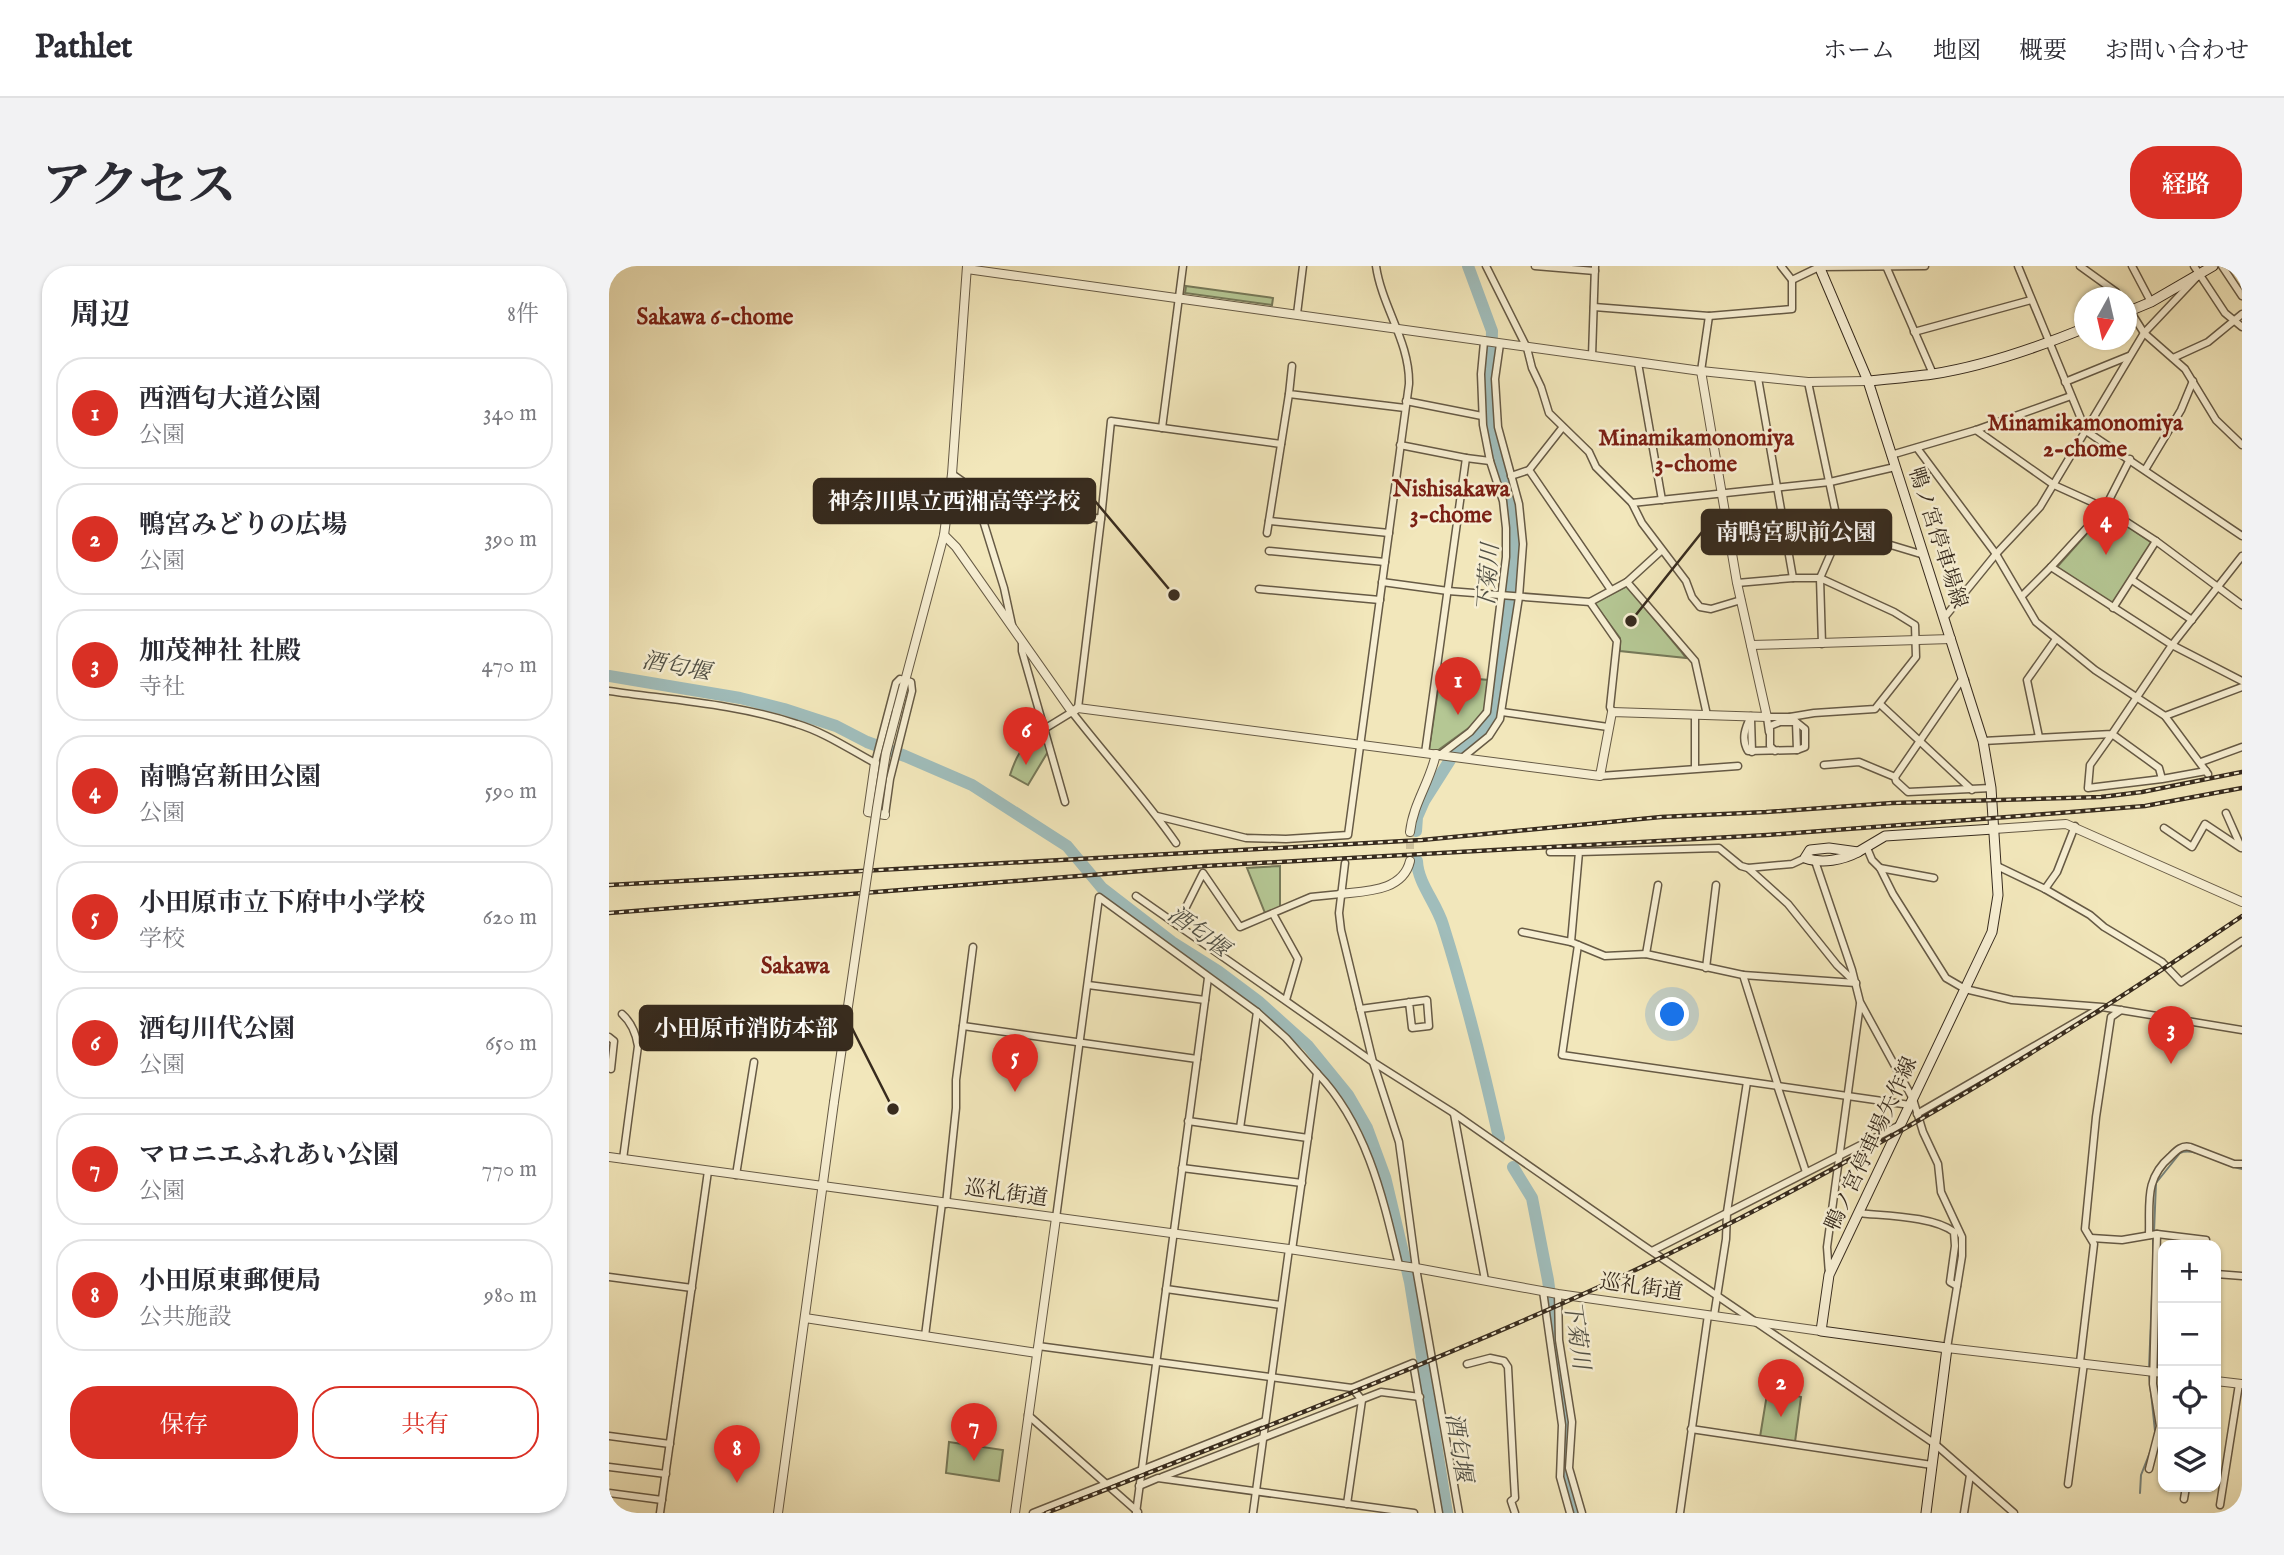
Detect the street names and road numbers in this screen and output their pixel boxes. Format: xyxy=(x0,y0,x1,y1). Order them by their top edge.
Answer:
street label: 鴨ノ宮停車場線 xyxy=(1901,464,1973,612)
street label: 鴨ノ宮停車場矢作線 xyxy=(1820,1053,1924,1235)
street label: 巡礼街道 xyxy=(963,1175,1049,1213)
street label: 巡礼街道 xyxy=(1598,1269,1684,1307)

